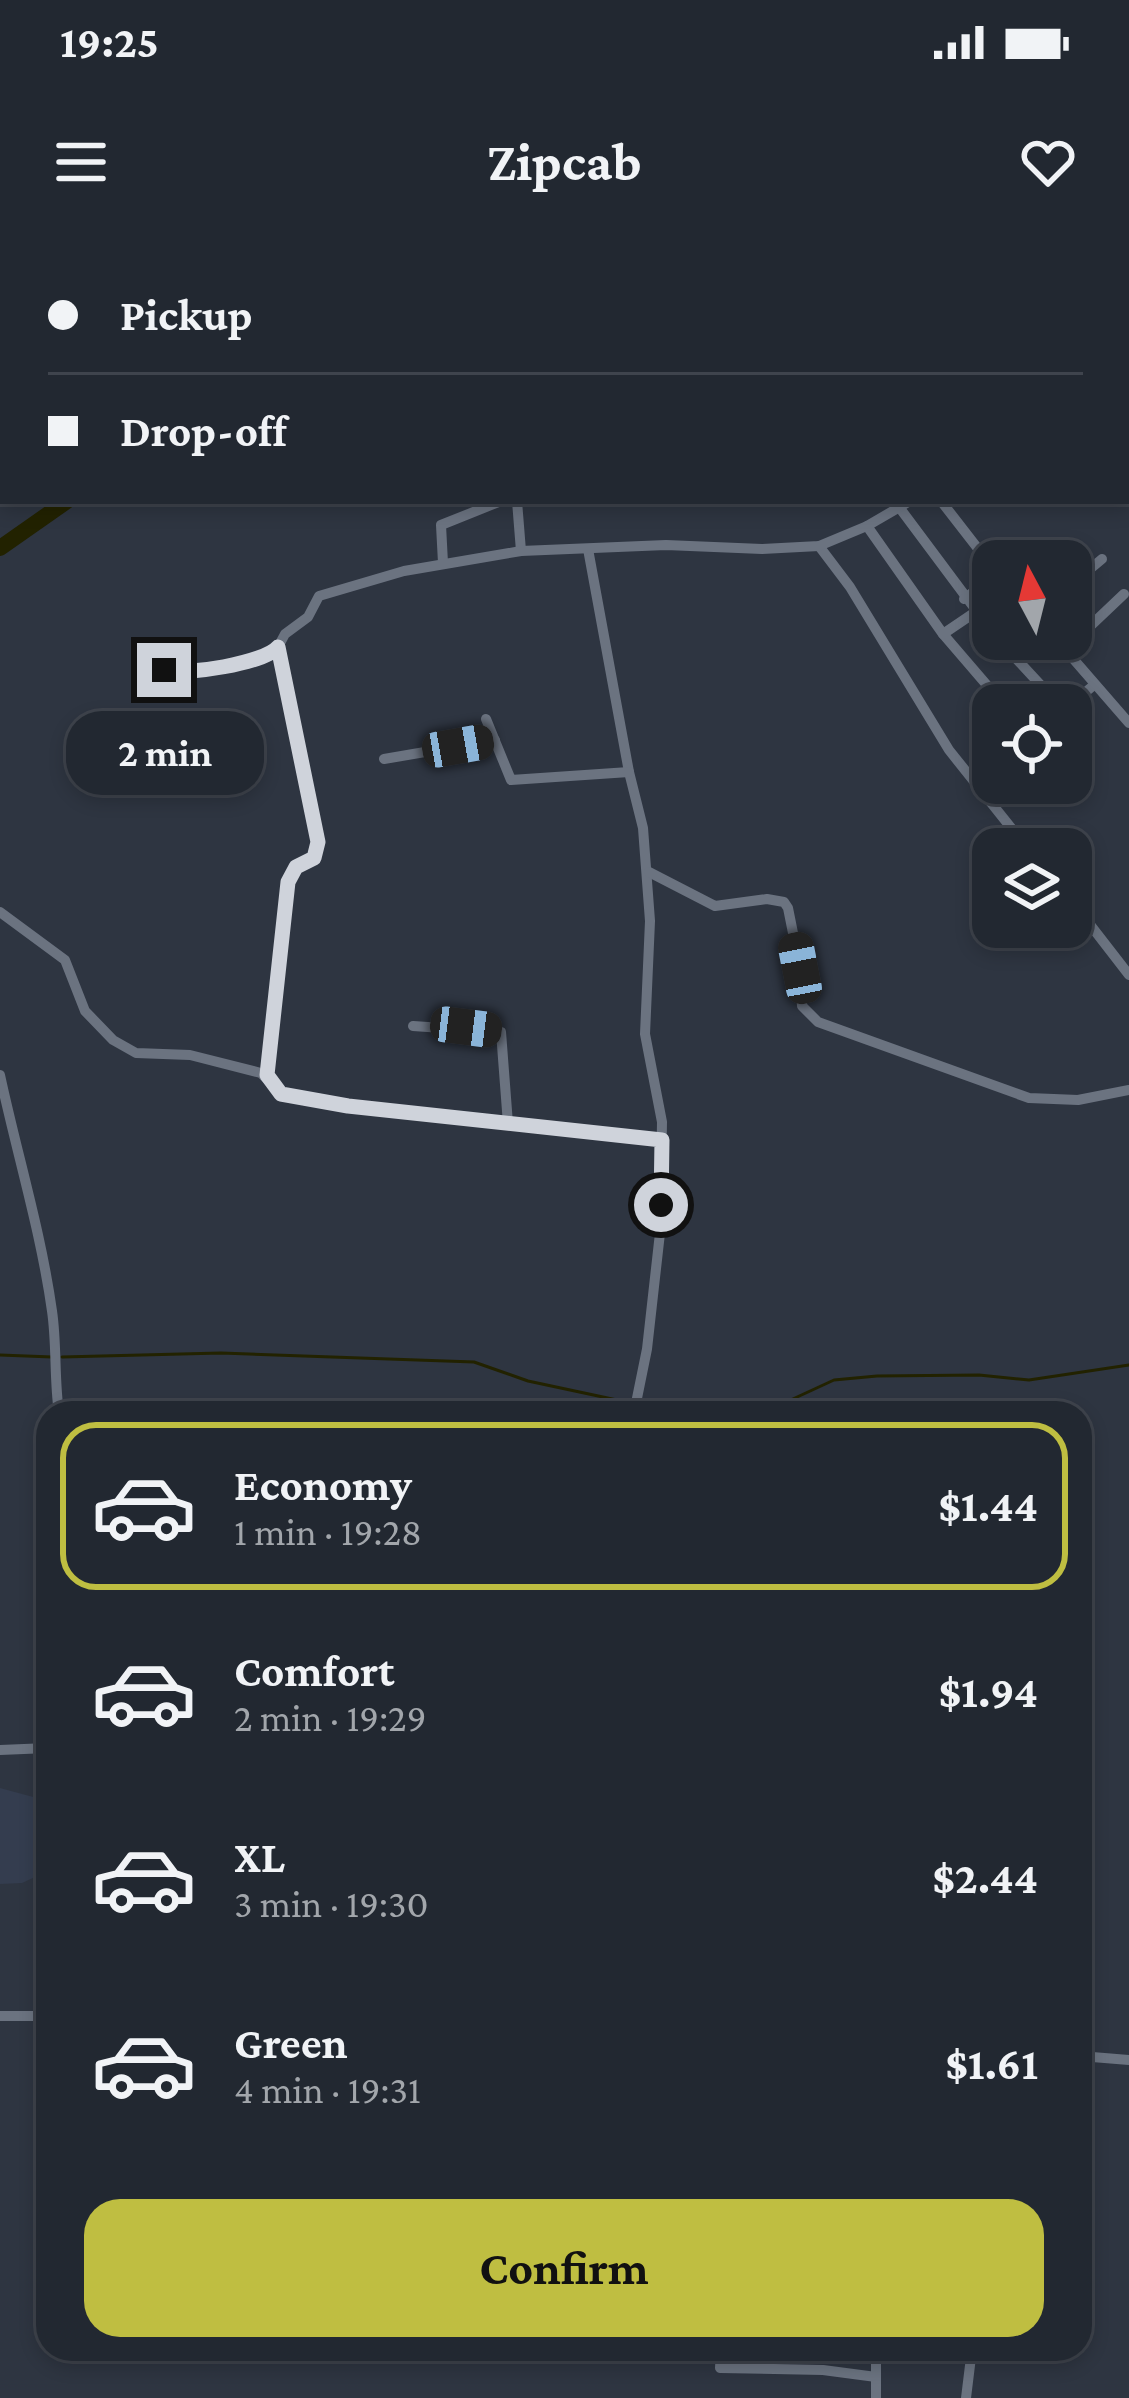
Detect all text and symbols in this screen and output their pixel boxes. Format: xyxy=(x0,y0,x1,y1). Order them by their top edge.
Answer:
text: 19:25 xyxy=(60,17,159,67)
icon: menu xyxy=(48,129,114,195)
icon: heart xyxy=(1015,129,1081,195)
text: Zipcab xyxy=(487,132,642,192)
text: Pickup xyxy=(120,290,253,340)
text: Drop-off xyxy=(120,406,287,456)
north arrow xyxy=(972,540,1092,660)
map controls xyxy=(972,540,1092,948)
route end xyxy=(137,643,191,697)
button: locate xyxy=(972,684,1092,804)
callout: 2 min xyxy=(65,712,263,796)
car xyxy=(419,722,497,770)
text: 2 min xyxy=(118,731,212,774)
button: layers xyxy=(972,828,1092,948)
car xyxy=(775,929,825,1007)
car xyxy=(428,1005,504,1049)
route start xyxy=(634,1178,688,1232)
icon: car xyxy=(90,1452,198,1560)
text: Economy xyxy=(234,1460,412,1510)
text: $1.44 xyxy=(938,1481,1038,1531)
text: 1 min · 19:28 xyxy=(234,1510,422,1553)
icon: car xyxy=(90,1638,198,1746)
text: Comfort xyxy=(234,1646,395,1696)
text: $1.94 xyxy=(939,1667,1038,1717)
text: 2 min · 19:29 xyxy=(234,1696,426,1739)
icon: car xyxy=(90,1824,198,1932)
text: XL xyxy=(234,1832,285,1882)
text: $2.44 xyxy=(932,1853,1038,1903)
text: 3 min · 19:30 xyxy=(234,1882,429,1925)
icon: car xyxy=(90,2010,198,2118)
text: Green xyxy=(234,2018,348,2068)
text: $1.61 xyxy=(945,2039,1038,2089)
text: 4 min · 19:31 xyxy=(234,2068,421,2111)
button: Confirm xyxy=(84,2199,1044,2337)

